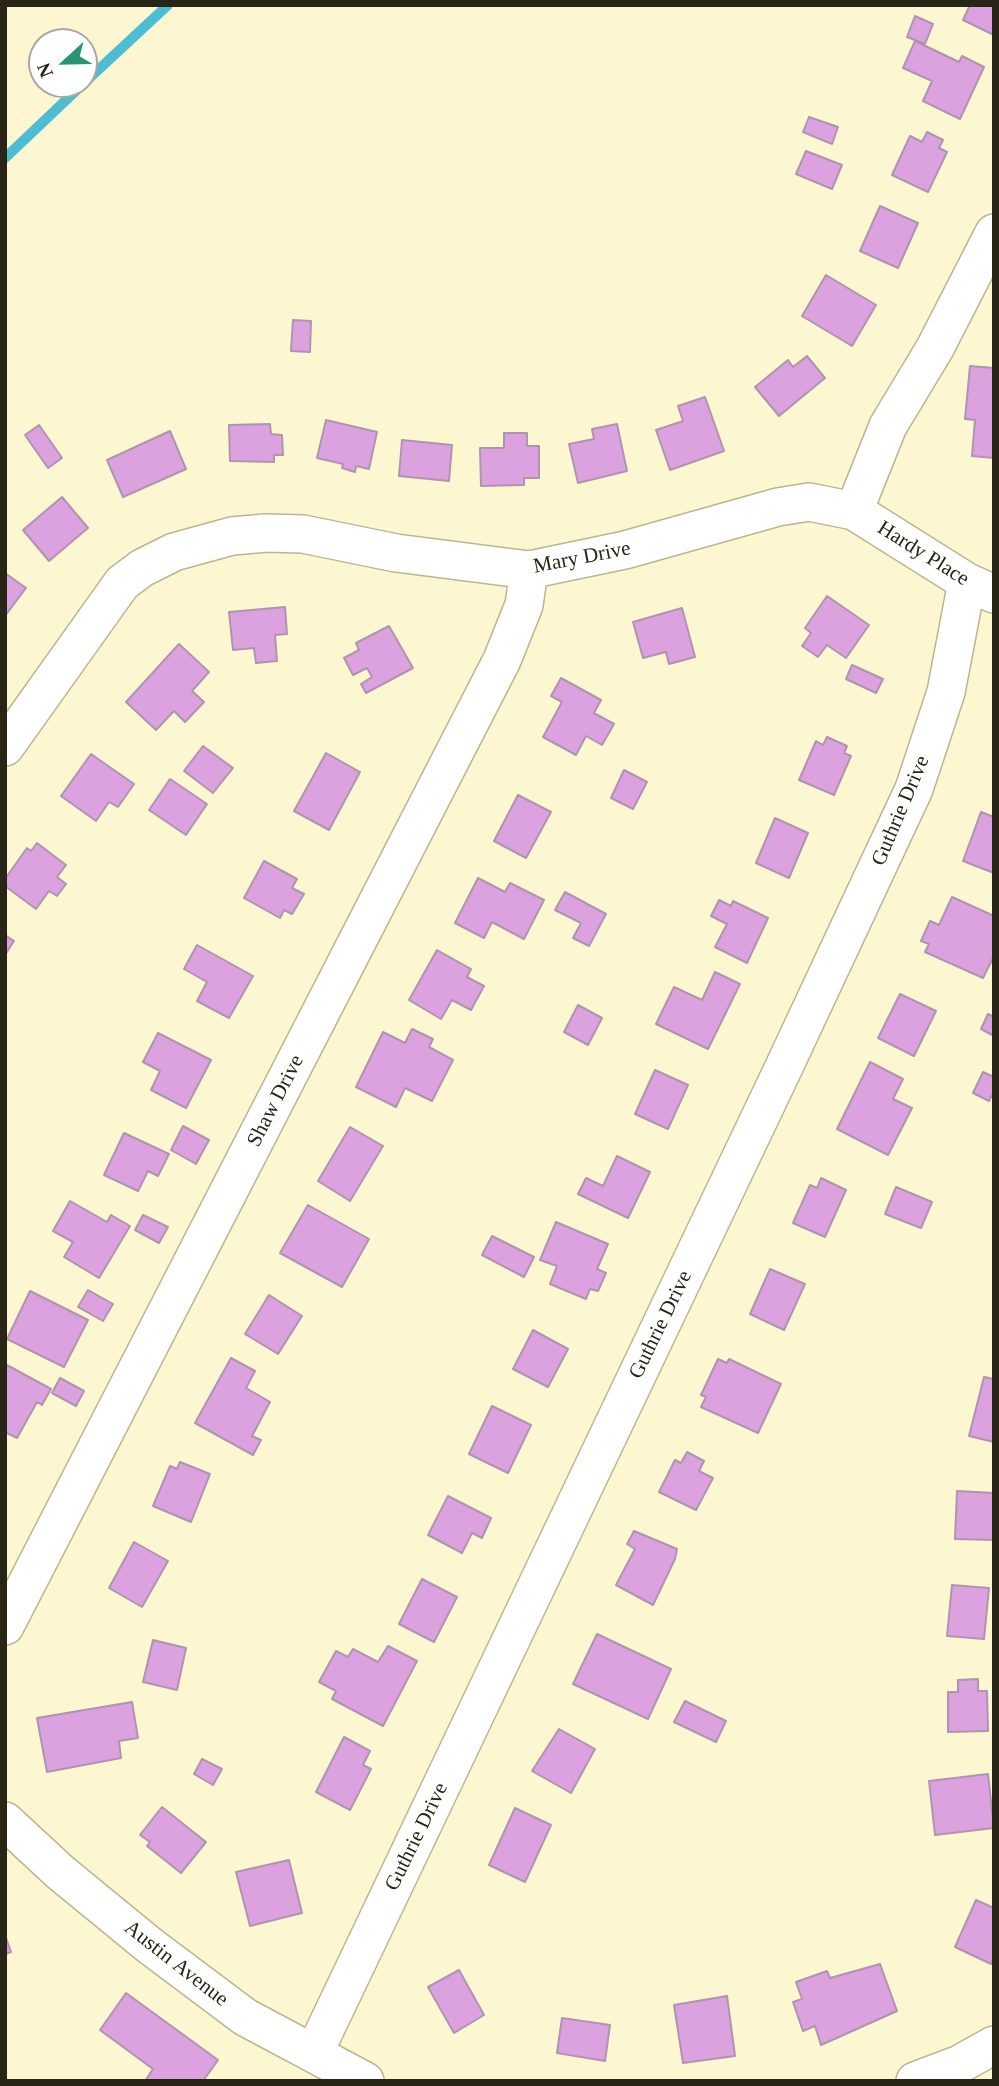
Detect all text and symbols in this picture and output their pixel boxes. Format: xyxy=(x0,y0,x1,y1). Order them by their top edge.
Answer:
north arrow xyxy=(28,28,98,98)
text: N xyxy=(33,60,57,81)
street label: Hardy Place xyxy=(873,516,973,592)
street label: Mary Drive xyxy=(531,536,633,580)
street label: Guthrie Drive xyxy=(867,752,935,870)
street label: Shaw Drive xyxy=(242,1051,310,1151)
street label: Guthrie Drive xyxy=(624,1267,698,1383)
street label: Guthrie Drive xyxy=(380,1779,454,1895)
street label: Austin Avenue xyxy=(119,1916,233,2012)

